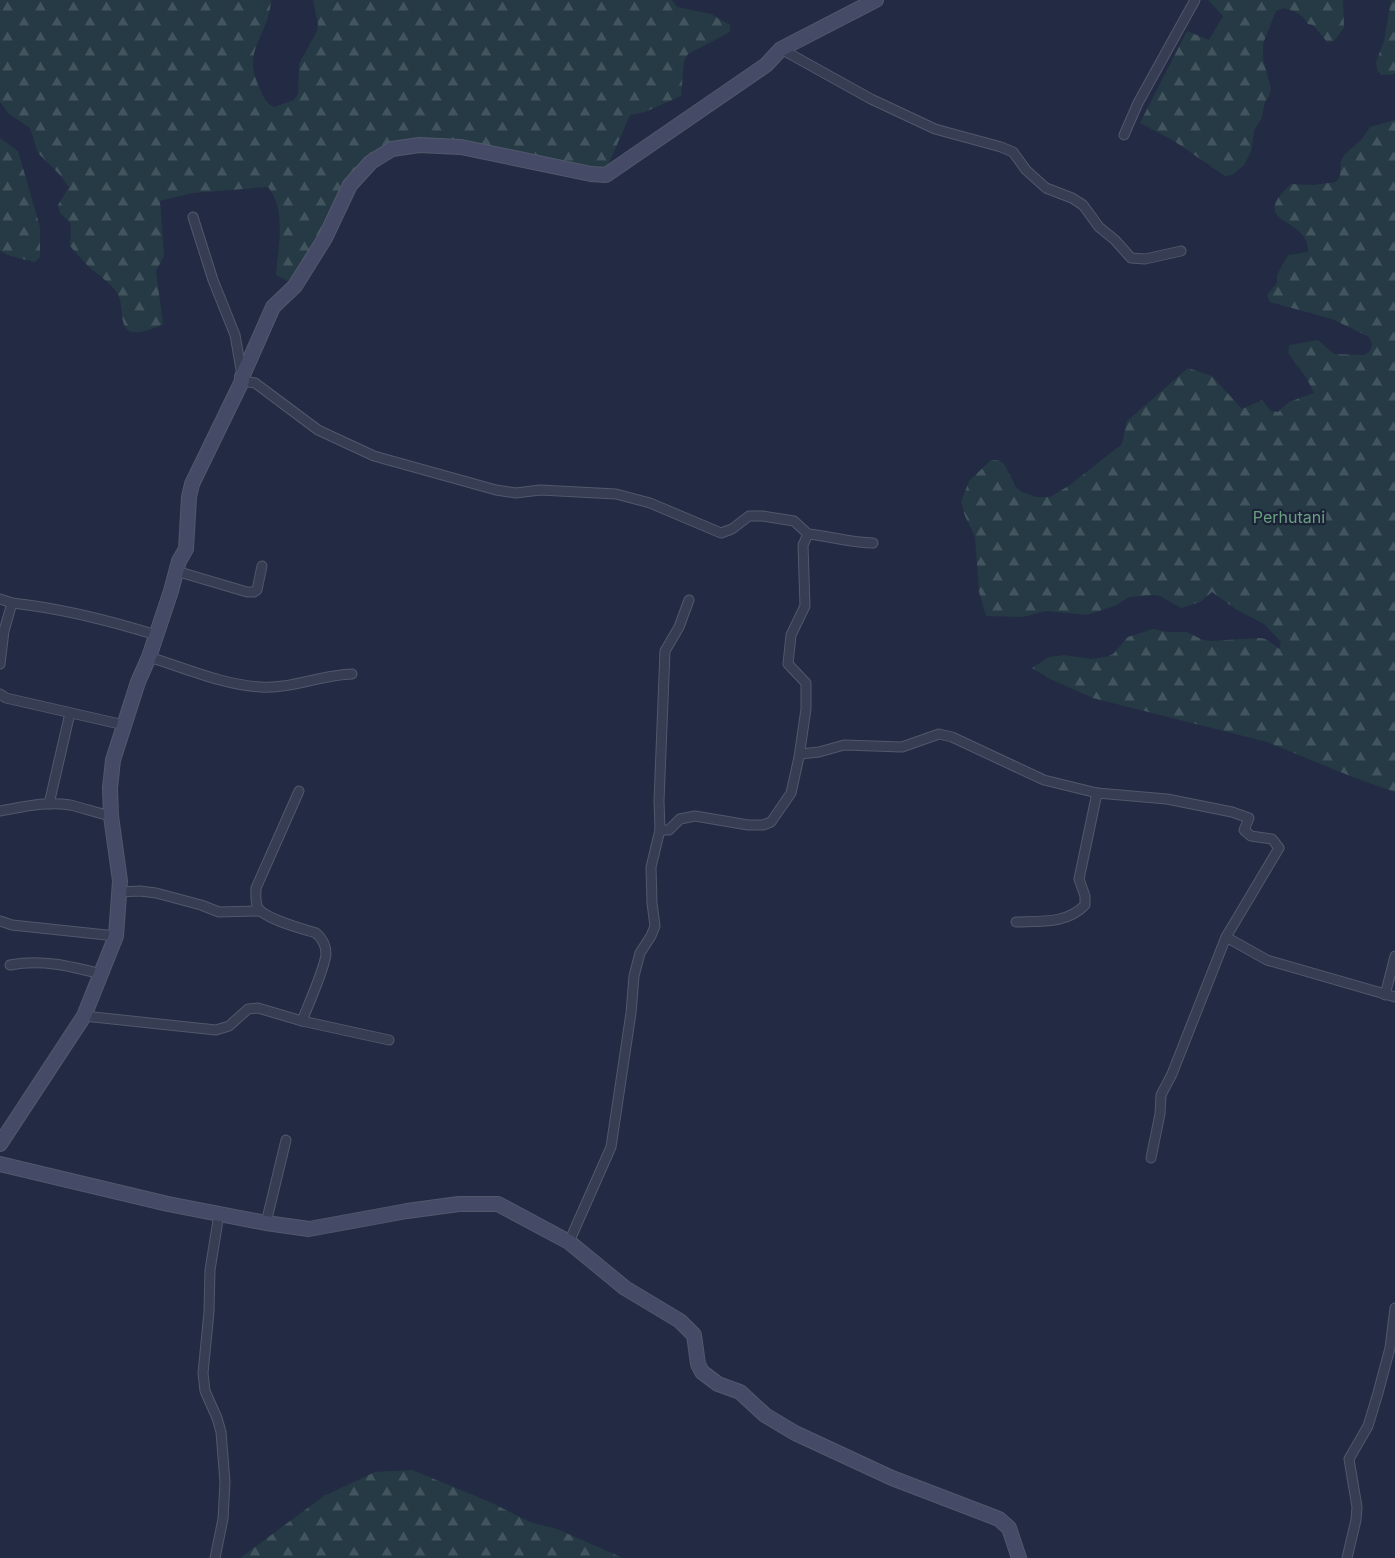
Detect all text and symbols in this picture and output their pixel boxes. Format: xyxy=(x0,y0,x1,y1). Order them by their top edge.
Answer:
park label: Perhutani xyxy=(1253,507,1325,527)

